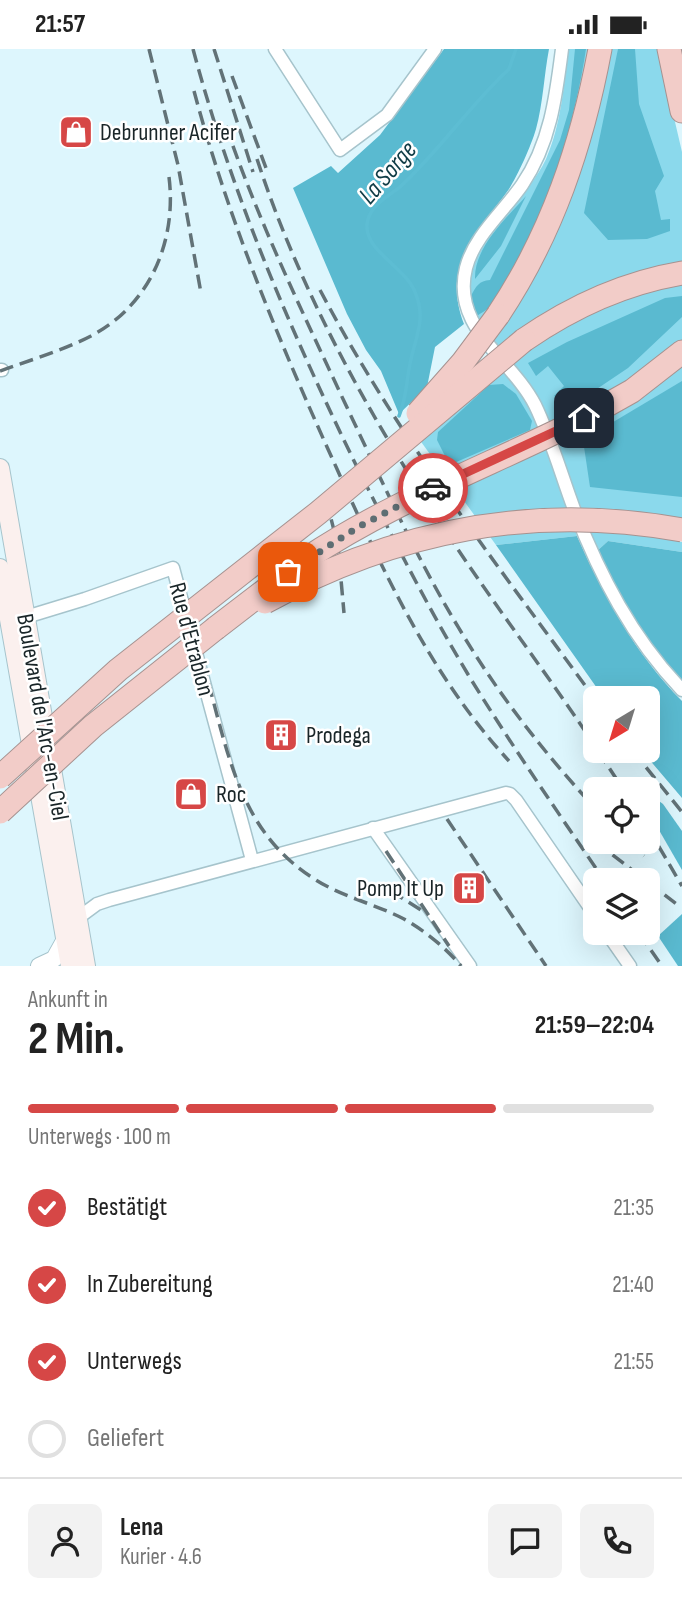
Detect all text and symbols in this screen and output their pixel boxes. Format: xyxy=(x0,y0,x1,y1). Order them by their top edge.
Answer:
text: 21:57 xyxy=(35,9,85,40)
shop icon: Debrunner Acifer xyxy=(57,113,95,151)
place label: Debrunner Acifer xyxy=(100,118,237,147)
water label: La Sorge xyxy=(353,135,424,211)
pin xyxy=(554,388,614,448)
icon: home xyxy=(565,399,603,437)
courier xyxy=(398,453,468,523)
icon: car xyxy=(414,469,452,507)
pin xyxy=(258,542,318,602)
icon: bag xyxy=(269,553,307,591)
street label: Rue d'Etrablon xyxy=(162,579,221,699)
street label: Boulevard de l'Arc-en-Ciel xyxy=(10,611,75,823)
north arrow xyxy=(583,686,660,763)
map controls xyxy=(583,686,660,945)
building icon: Prodega xyxy=(262,716,300,754)
place label: Prodega xyxy=(306,721,371,750)
shop icon: Roc xyxy=(172,775,210,813)
button: locate xyxy=(583,777,660,854)
place label: Roc xyxy=(216,780,246,809)
button: layers xyxy=(583,868,660,945)
building icon: Pomp It Up xyxy=(450,869,488,907)
place label: Pomp It Up xyxy=(357,874,444,903)
text: Ankunft in xyxy=(28,986,108,1014)
text: 21:59–22:04 xyxy=(535,1010,654,1041)
text: 2 Min. xyxy=(28,1012,125,1067)
text: Unterwegs · 100 m xyxy=(28,1123,171,1151)
icon: check xyxy=(28,1189,66,1227)
text: Bestätigt xyxy=(87,1192,167,1223)
text: 21:35 xyxy=(613,1194,654,1222)
icon: check xyxy=(28,1266,66,1304)
text: In Zubereitung xyxy=(87,1269,213,1300)
text: 21:40 xyxy=(612,1271,654,1299)
icon: check xyxy=(28,1343,66,1381)
text: Unterwegs xyxy=(87,1346,182,1377)
text: 21:55 xyxy=(614,1348,654,1376)
text: Geliefert xyxy=(87,1423,164,1454)
button: person xyxy=(28,1504,102,1578)
button: chat xyxy=(488,1504,562,1578)
button: phone xyxy=(580,1504,654,1578)
text: Lena xyxy=(120,1512,163,1543)
text: Kurier · 4.6 xyxy=(120,1543,202,1571)

